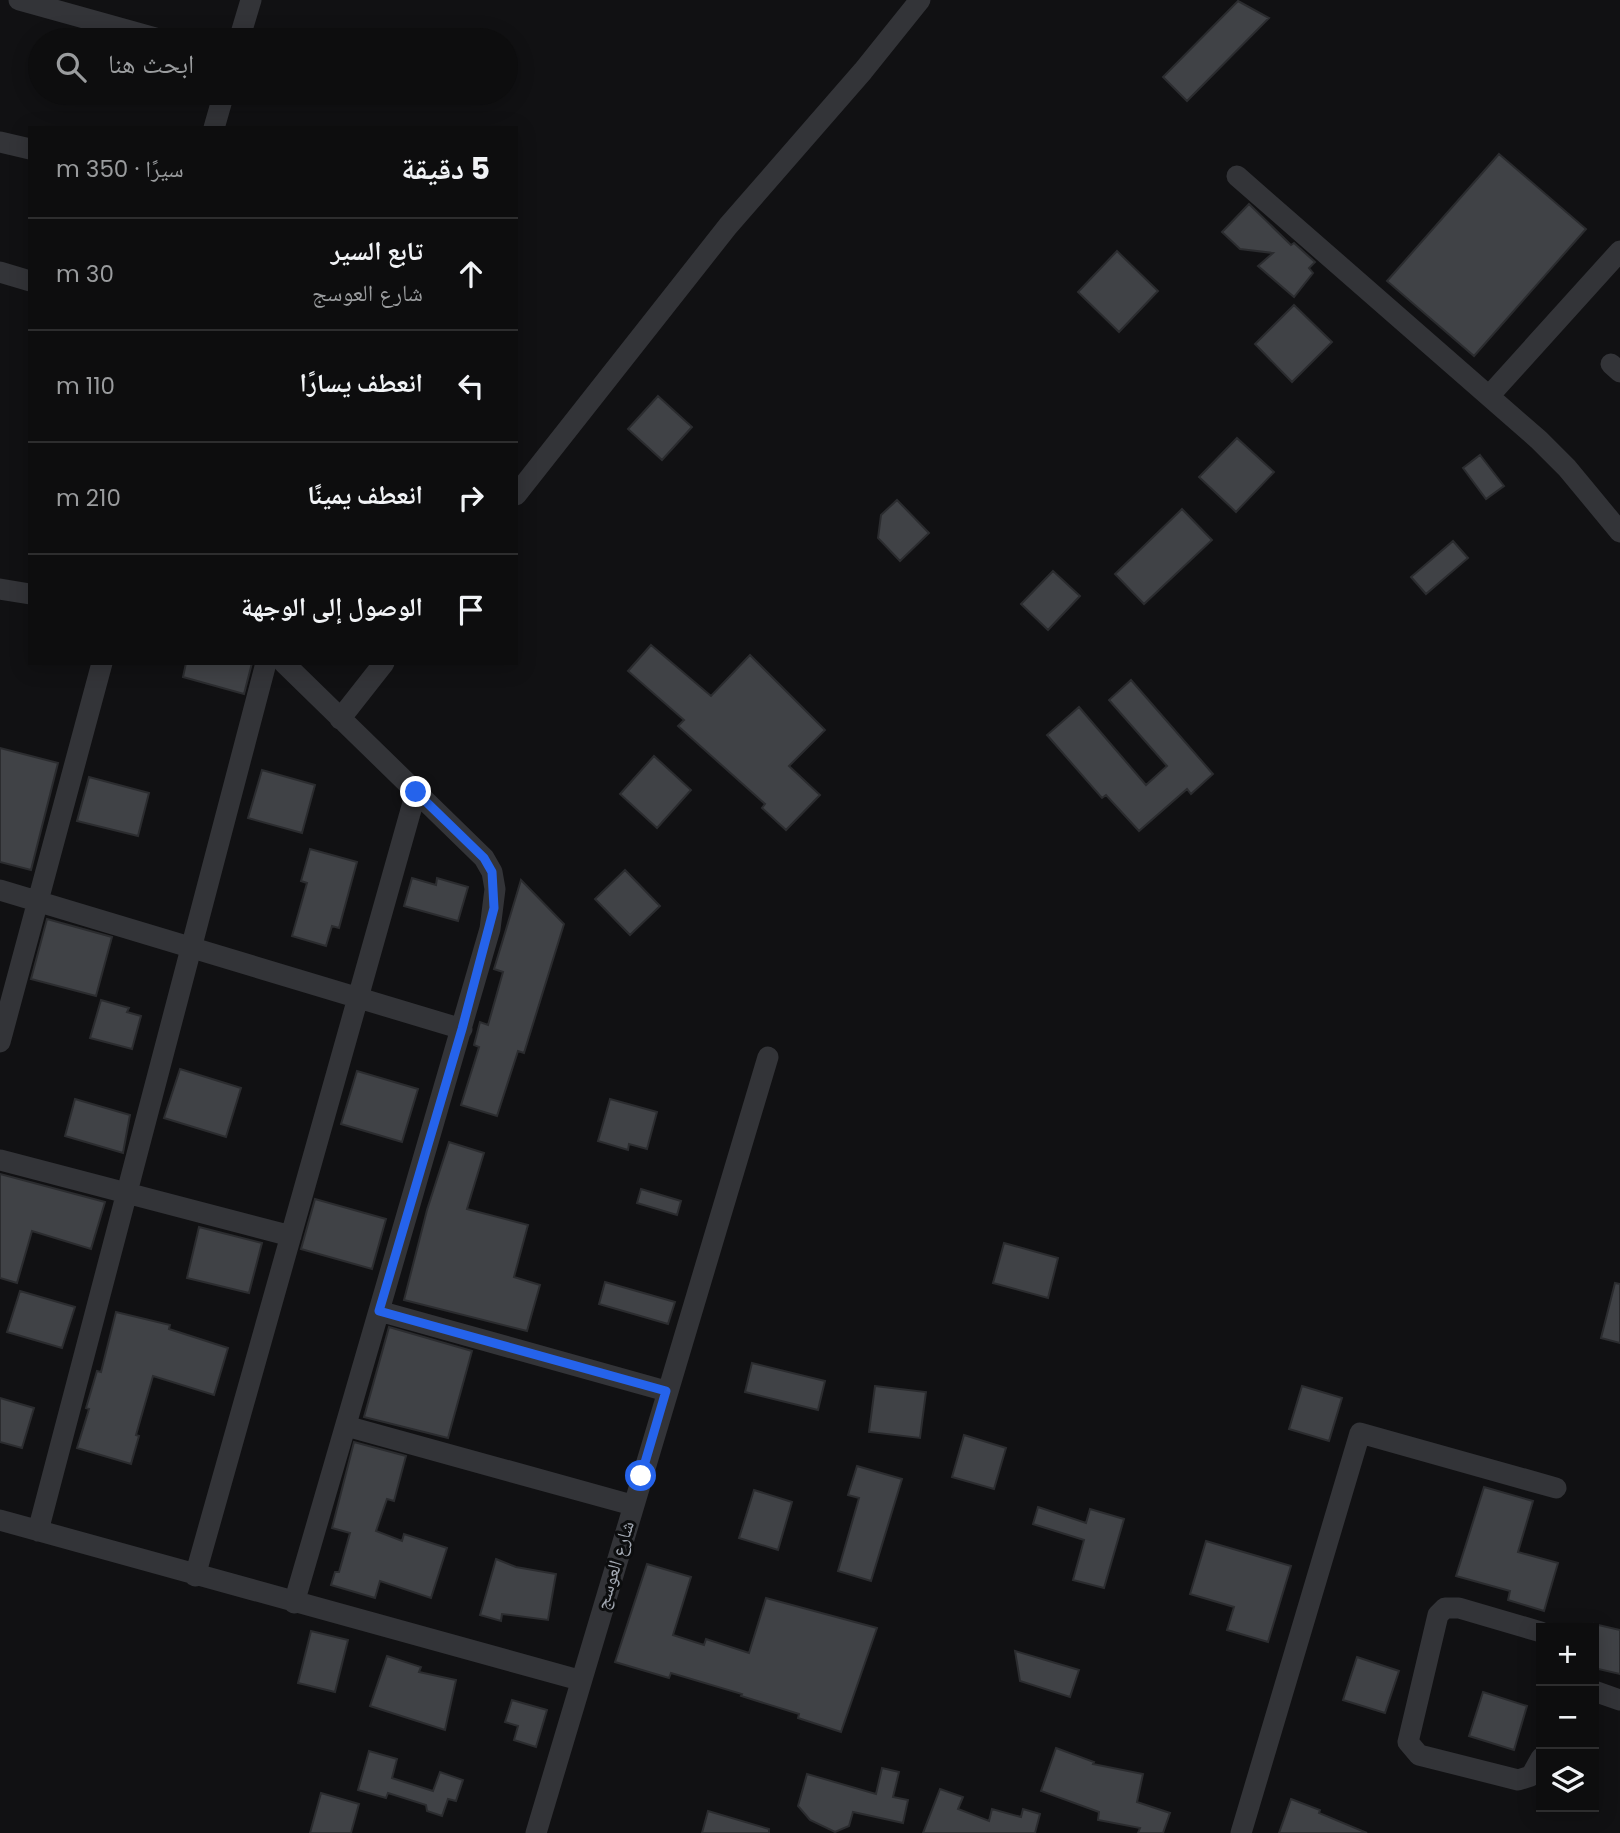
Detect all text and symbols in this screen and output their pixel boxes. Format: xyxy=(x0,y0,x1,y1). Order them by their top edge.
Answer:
search box xyxy=(28,28,518,105)
text: ابحث هنا xyxy=(108,46,194,82)
icon: search xyxy=(52,48,90,86)
text: 5 دقيقة xyxy=(401,147,490,190)
text: سيرًا · 350 m xyxy=(56,153,184,185)
text: تابع السير xyxy=(331,233,423,269)
icon: ahead xyxy=(452,255,490,293)
text: 30 m xyxy=(56,258,114,290)
text: شارع العوسج xyxy=(312,277,423,309)
text: انعطف يسارًا xyxy=(300,365,423,401)
icon: left xyxy=(452,367,490,405)
text: 110 m xyxy=(56,370,115,402)
text: انعطف يمينًا xyxy=(307,477,423,513)
icon: right xyxy=(452,479,490,517)
text: 210 m xyxy=(56,482,121,514)
text: الوصول إلى الوجهة xyxy=(241,589,423,625)
icon: arrive xyxy=(452,591,490,629)
route end xyxy=(400,776,431,807)
route start xyxy=(625,1460,656,1491)
street label: شارع العوسج xyxy=(588,1517,641,1613)
map controls xyxy=(1536,1623,1599,1812)
button: + xyxy=(1536,1623,1599,1686)
button: − xyxy=(1536,1686,1599,1749)
button: layers xyxy=(1536,1749,1599,1812)

